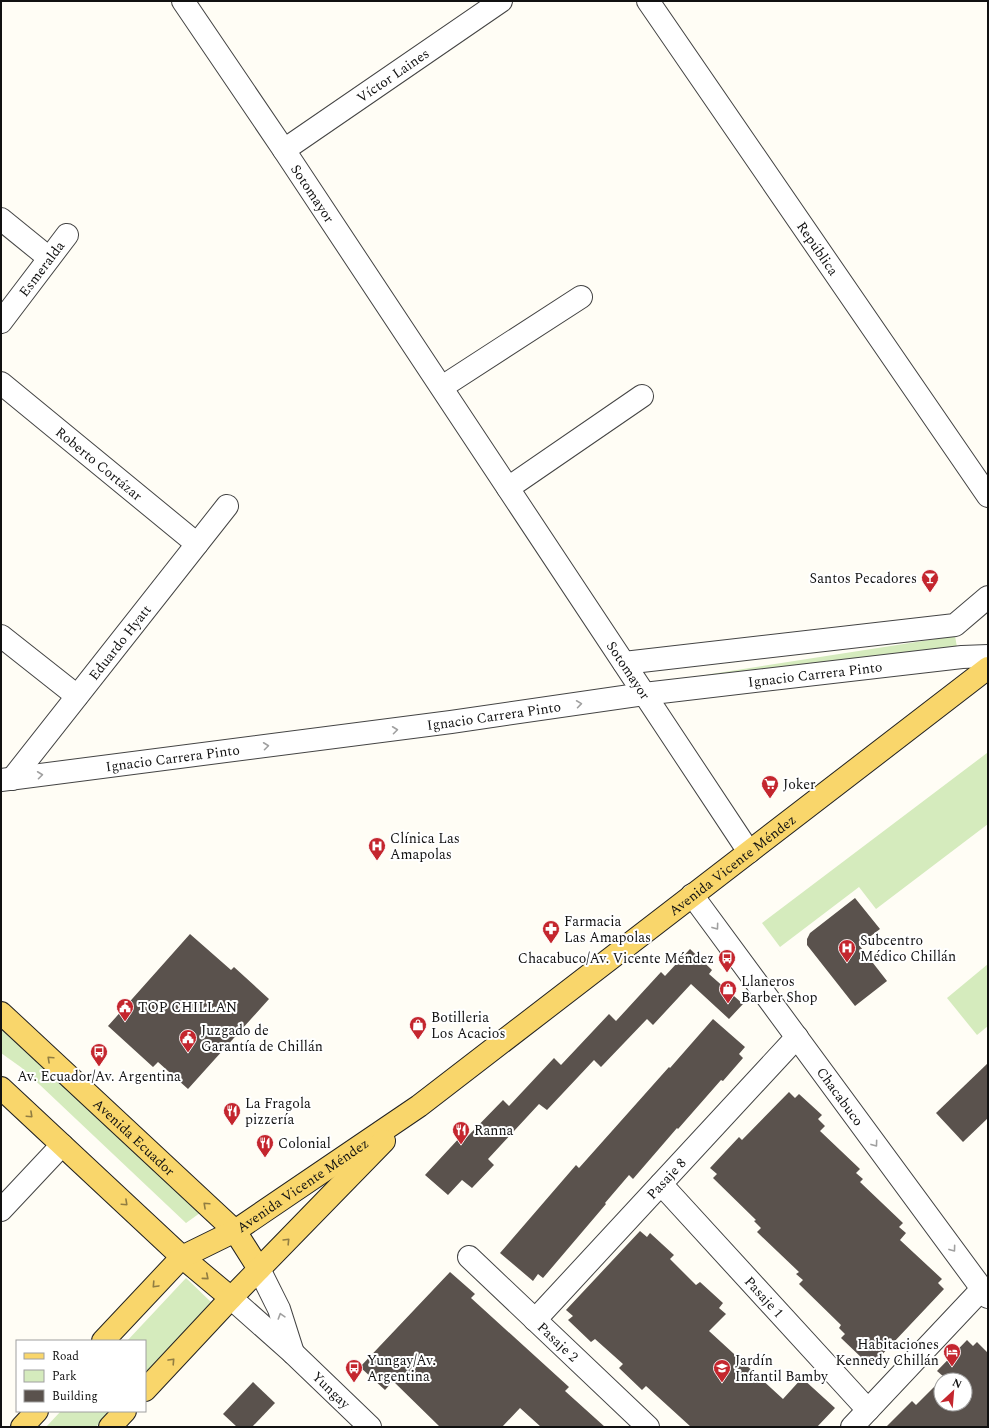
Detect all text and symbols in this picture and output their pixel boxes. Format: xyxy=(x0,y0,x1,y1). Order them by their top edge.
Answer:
street label: Víctor Laines xyxy=(352,43,433,108)
street label: Sotomayor xyxy=(286,160,340,227)
street label: República xyxy=(792,217,844,280)
street label: Esmeralda xyxy=(13,236,70,301)
street label: Roberto Cortázar xyxy=(51,421,148,506)
place label: Santos Pecadores xyxy=(809,568,917,589)
bar icon: Santos Pecadores xyxy=(920,568,940,593)
street label: Eduardo Hyatt xyxy=(83,600,156,685)
street label: Sotomayor xyxy=(601,637,656,704)
street label: Ignacio Carrera Pinto xyxy=(747,656,883,692)
street label: Ignacio Carrera Pinto xyxy=(426,696,562,736)
one-way arrow xyxy=(576,700,582,709)
one-way arrow xyxy=(392,725,398,734)
street label: Ignacio Carrera Pinto xyxy=(104,739,241,777)
one-way arrow xyxy=(263,742,269,751)
one-way arrow xyxy=(37,771,43,780)
supermarket icon: Joker xyxy=(760,774,780,799)
place label: Joker xyxy=(783,774,816,795)
street label: Avenida Vicente Méndez xyxy=(664,809,800,921)
place label: Clínica Las Amapolas xyxy=(390,828,460,865)
hospital icon: Clínica Las Amapolas xyxy=(367,836,387,861)
place label: Farmacia Las Amapolas xyxy=(564,911,651,948)
pharmacy icon: Farmacia Las Amapolas xyxy=(541,919,561,944)
one-way arrow xyxy=(711,922,718,929)
place label: Subcentro Médico Chillán xyxy=(860,930,956,967)
hospital icon: Subcentro Médico Chillán xyxy=(837,938,857,963)
place label: Chacabuco/Av. Vicente Méndez xyxy=(518,948,714,969)
bus stop icon: Chacabuco/Av. Vicente Méndez xyxy=(717,948,737,973)
place label: Llaneros Barber Shop xyxy=(741,971,818,1008)
shop icon: Llaneros Barber Shop xyxy=(718,979,738,1004)
public building icon: TOP CHILLAN xyxy=(115,997,135,1022)
place label: TOP CHILLAN xyxy=(138,997,237,1018)
place label: Botilleria Los Acacios xyxy=(431,1007,505,1044)
shop icon: Botilleria Los Acacios xyxy=(408,1015,428,1040)
place label: Juzgado de Garantía de Chillán xyxy=(201,1020,323,1057)
public building icon: Juzgado de Garantía de Chillán xyxy=(178,1028,198,1053)
bus stop icon: Av. Ecuador/Av. Argentina xyxy=(89,1042,109,1067)
one-way arrow xyxy=(47,1056,55,1063)
street label: Chacabuco xyxy=(811,1062,869,1130)
place label: Av. Ecuador/Av. Argentina xyxy=(17,1066,181,1087)
street label: Avenida Ecuador xyxy=(88,1093,180,1181)
place label: La Fragola pizzería xyxy=(245,1093,311,1130)
restaurant icon: La Fragola pizzería xyxy=(222,1101,242,1126)
one-way arrow xyxy=(25,1110,32,1117)
restaurant icon: Ranna xyxy=(451,1120,471,1145)
place label: Ranna xyxy=(474,1120,513,1141)
street label: Avenida Vicente Méndez xyxy=(232,1133,373,1238)
restaurant icon: Colonial xyxy=(255,1133,275,1158)
place label: Colonial xyxy=(278,1133,331,1154)
one-way arrow xyxy=(871,1140,878,1147)
street label: Pasaje 8 xyxy=(641,1153,691,1204)
one-way arrow xyxy=(120,1199,128,1206)
one-way arrow xyxy=(203,1202,211,1210)
one-way arrow xyxy=(282,1238,289,1246)
one-way arrow xyxy=(948,1245,955,1252)
street label: Pasaje 1 xyxy=(740,1271,789,1322)
one-way arrow xyxy=(202,1273,209,1280)
one-way arrow xyxy=(153,1280,160,1288)
one-way arrow xyxy=(277,1313,286,1320)
street label: Pasaje 2 xyxy=(533,1317,584,1367)
place label: Habitaciones Kennedy Chillán xyxy=(835,1334,939,1371)
legend xyxy=(16,1340,146,1412)
hotel icon: Habitaciones Kennedy Chillán xyxy=(942,1342,962,1367)
text: Road xyxy=(52,1347,79,1366)
place label: Yungay/Av. Argentina xyxy=(367,1350,436,1387)
place label: Jardín Infantil Bamby xyxy=(735,1350,829,1387)
one-way arrow xyxy=(167,1358,174,1366)
bus stop icon: Yungay/Av. Argentina xyxy=(344,1358,364,1383)
school or university icon: Jardín Infantil Bamby xyxy=(712,1358,732,1383)
street label: Yungay xyxy=(307,1366,356,1414)
text: Park xyxy=(52,1367,77,1386)
north arrow xyxy=(933,1372,973,1412)
text: N xyxy=(949,1374,965,1393)
text: Building xyxy=(52,1387,98,1406)

